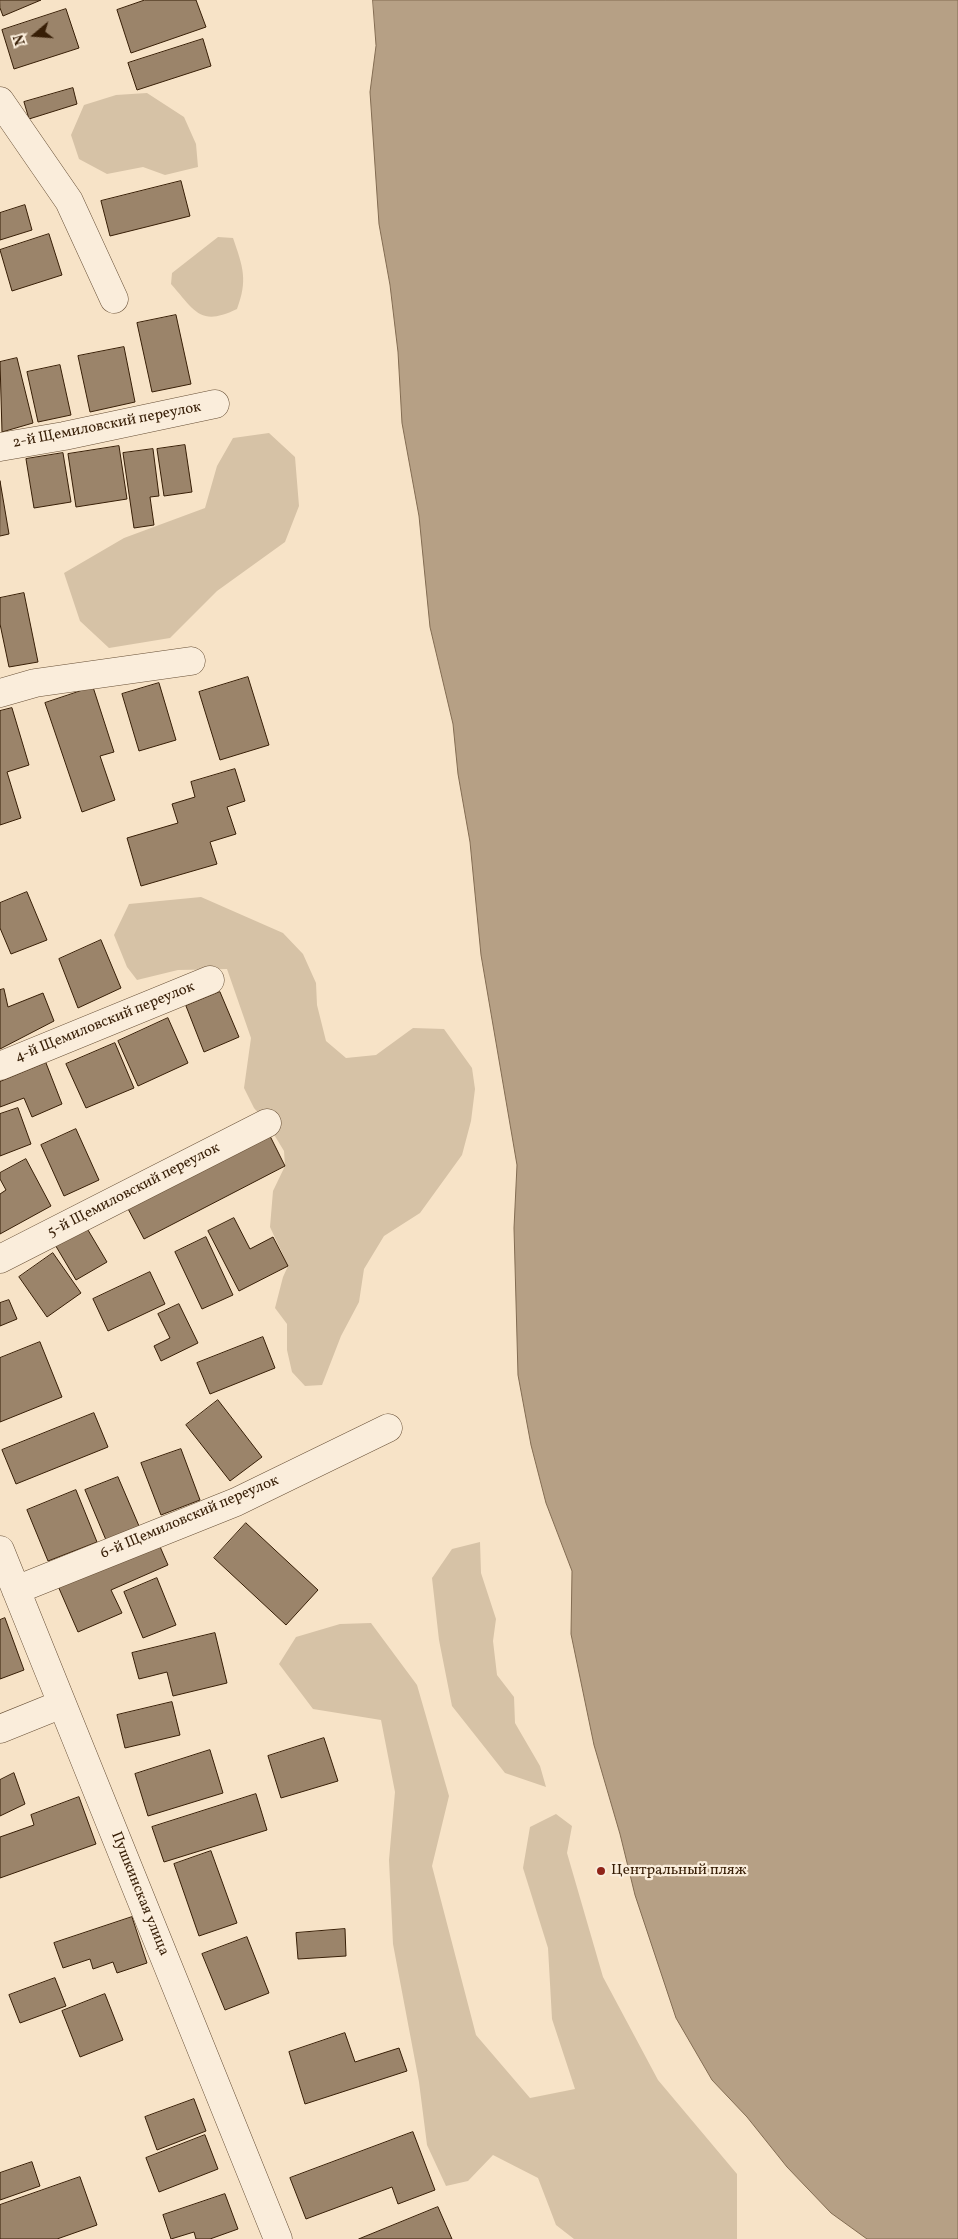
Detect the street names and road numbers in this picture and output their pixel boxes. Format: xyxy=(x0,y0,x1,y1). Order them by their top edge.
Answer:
street label: 2-й Щемиловский переулок xyxy=(11,399,203,453)
street label: 4-й Щемиловский переулок xyxy=(13,979,197,1067)
street label: 5-й Щемиловский переулок xyxy=(45,1140,223,1242)
street label: 6-й Щемиловский переулок xyxy=(98,1472,282,1564)
street label: Пушкинская улица xyxy=(106,1829,172,1959)

